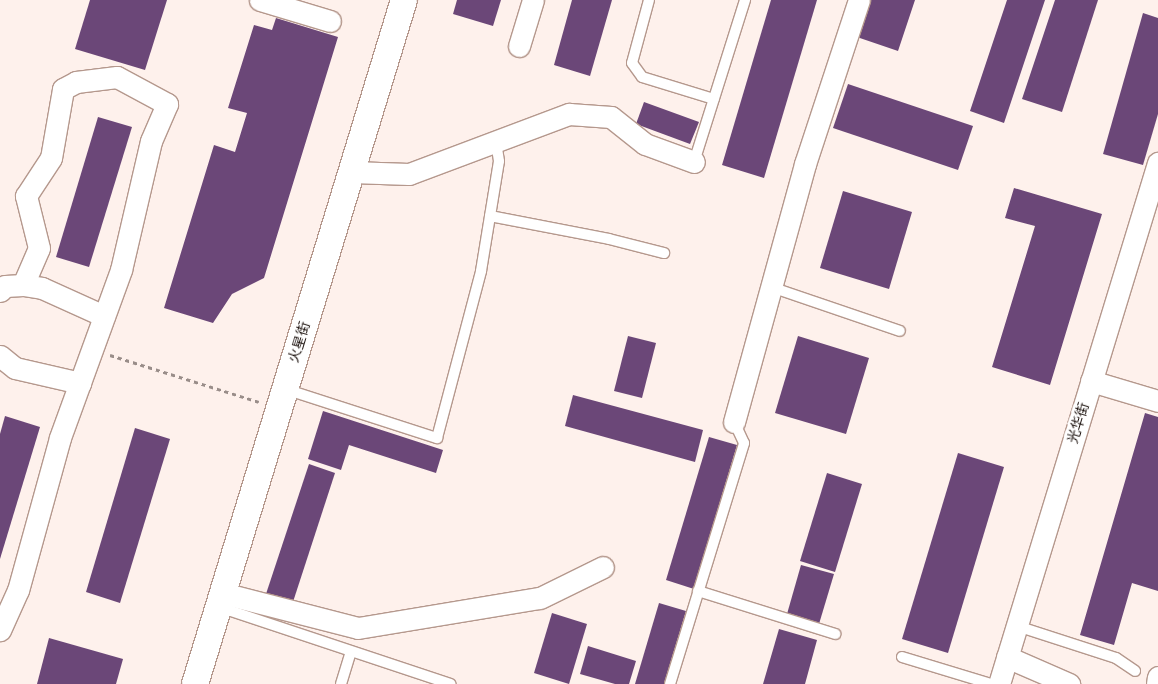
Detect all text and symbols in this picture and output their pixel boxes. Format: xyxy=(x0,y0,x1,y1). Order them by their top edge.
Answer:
street label: 火星街 xyxy=(285,319,313,365)
street label: 光华街 xyxy=(1064,400,1092,446)

